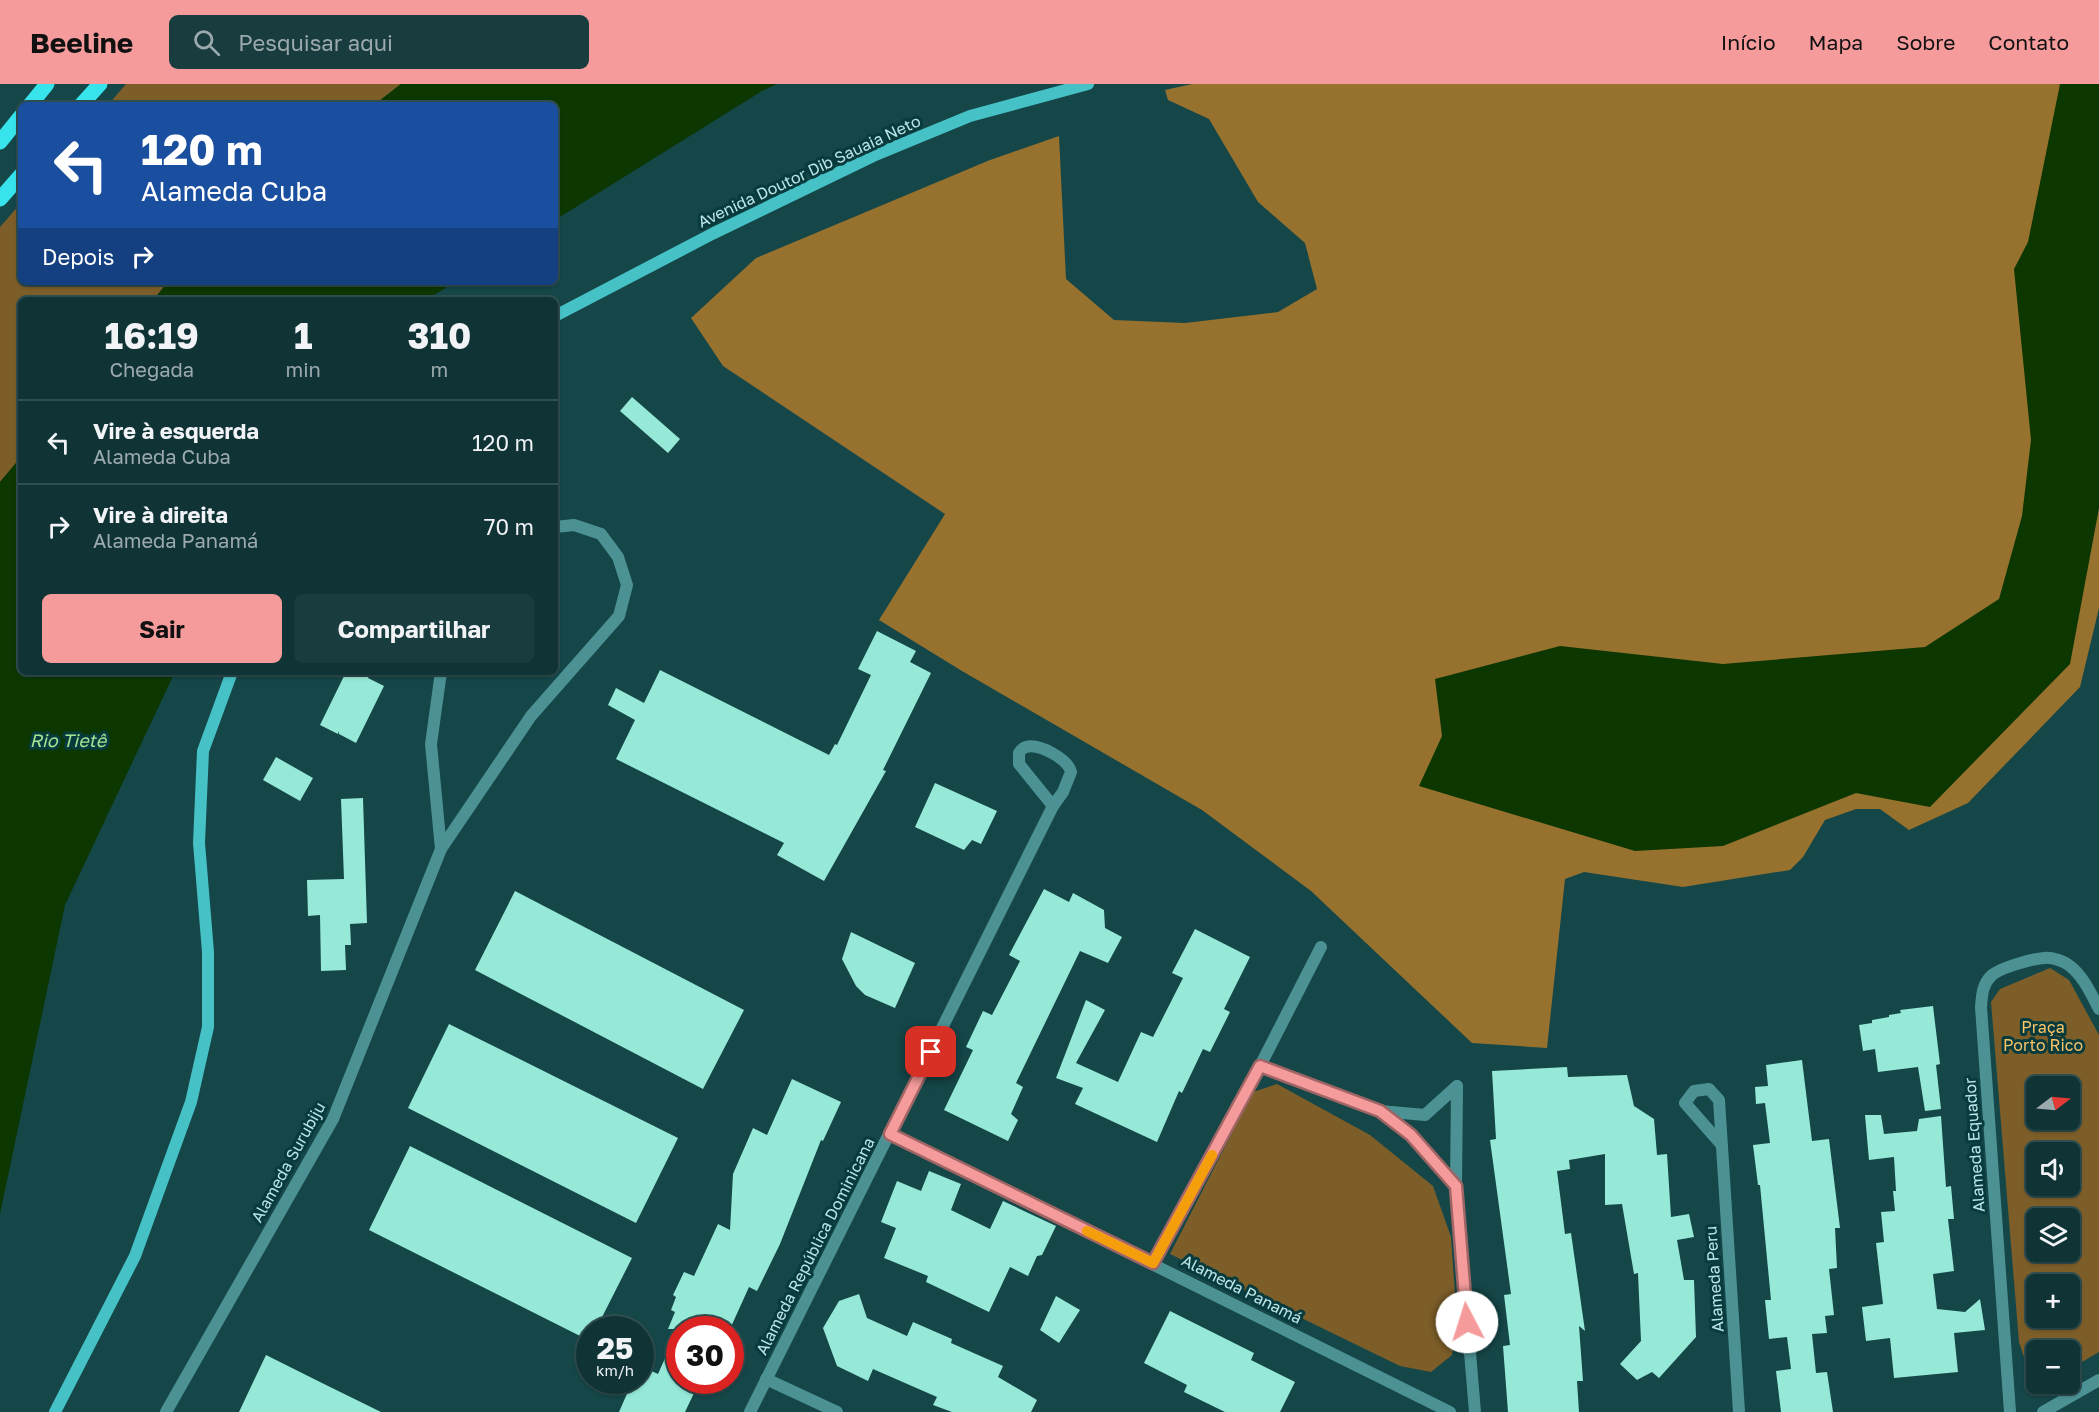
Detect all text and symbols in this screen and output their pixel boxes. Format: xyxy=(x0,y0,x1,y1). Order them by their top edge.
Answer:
search box xyxy=(169,15,589,69)
text: Beeline xyxy=(30,26,133,59)
icon: search xyxy=(190,26,223,59)
text: Pesquisar aqui xyxy=(238,29,393,56)
text: Início xyxy=(1721,29,1776,55)
text: Mapa xyxy=(1809,29,1863,55)
text: Sobre xyxy=(1896,29,1955,55)
text: Contato xyxy=(1988,29,2069,55)
street label: Avenida Doutor Dib Sauaia Neto xyxy=(694,110,924,232)
text: 120 m xyxy=(141,124,263,174)
icon: left xyxy=(42,126,120,204)
text: Alameda Cuba xyxy=(141,175,327,207)
icon: right xyxy=(126,240,159,273)
text: Depois xyxy=(42,243,114,270)
text: 16:19 xyxy=(105,314,199,357)
text: 1 xyxy=(294,314,312,357)
text: 310 xyxy=(407,314,471,357)
text: Chegada xyxy=(109,357,194,381)
text: min xyxy=(286,357,321,381)
text: m xyxy=(431,357,448,381)
text: Vire à esquerda xyxy=(93,417,259,444)
icon: left xyxy=(42,426,75,459)
text: 120 m xyxy=(472,429,534,456)
text: Alameda Cuba xyxy=(93,444,231,468)
text: Vire à direita xyxy=(93,501,228,528)
icon: right xyxy=(42,510,75,543)
text: 70 m xyxy=(484,513,534,540)
text: Alameda Panamá xyxy=(93,528,258,552)
button: Sair xyxy=(42,594,282,663)
button: Compartilhar xyxy=(294,594,534,663)
water label: Rio Tietê xyxy=(30,729,108,751)
park label: Praça Porto Rico xyxy=(2003,1017,2083,1055)
pin xyxy=(905,1026,956,1077)
icon: arrive xyxy=(914,1035,947,1068)
north arrow xyxy=(2026,1076,2080,1130)
map controls xyxy=(2026,1076,2080,1394)
street label: Alameda Equador xyxy=(1959,1077,1989,1213)
street label: Alameda Surubiju xyxy=(247,1098,329,1226)
street label: Alameda República Dominicana xyxy=(751,1134,879,1358)
button: sound xyxy=(2026,1142,2080,1196)
button: layers xyxy=(2026,1208,2080,1262)
street label: Alameda Peru xyxy=(1700,1225,1728,1333)
street label: Alameda Panamá xyxy=(1179,1250,1305,1328)
button: + xyxy=(2026,1274,2080,1328)
position arrow xyxy=(1435,1290,1499,1354)
speed limit sign: 30 xyxy=(666,1316,744,1394)
text: 25 xyxy=(597,1330,633,1366)
button: − xyxy=(2026,1340,2080,1394)
text: km/h xyxy=(596,1361,634,1379)

